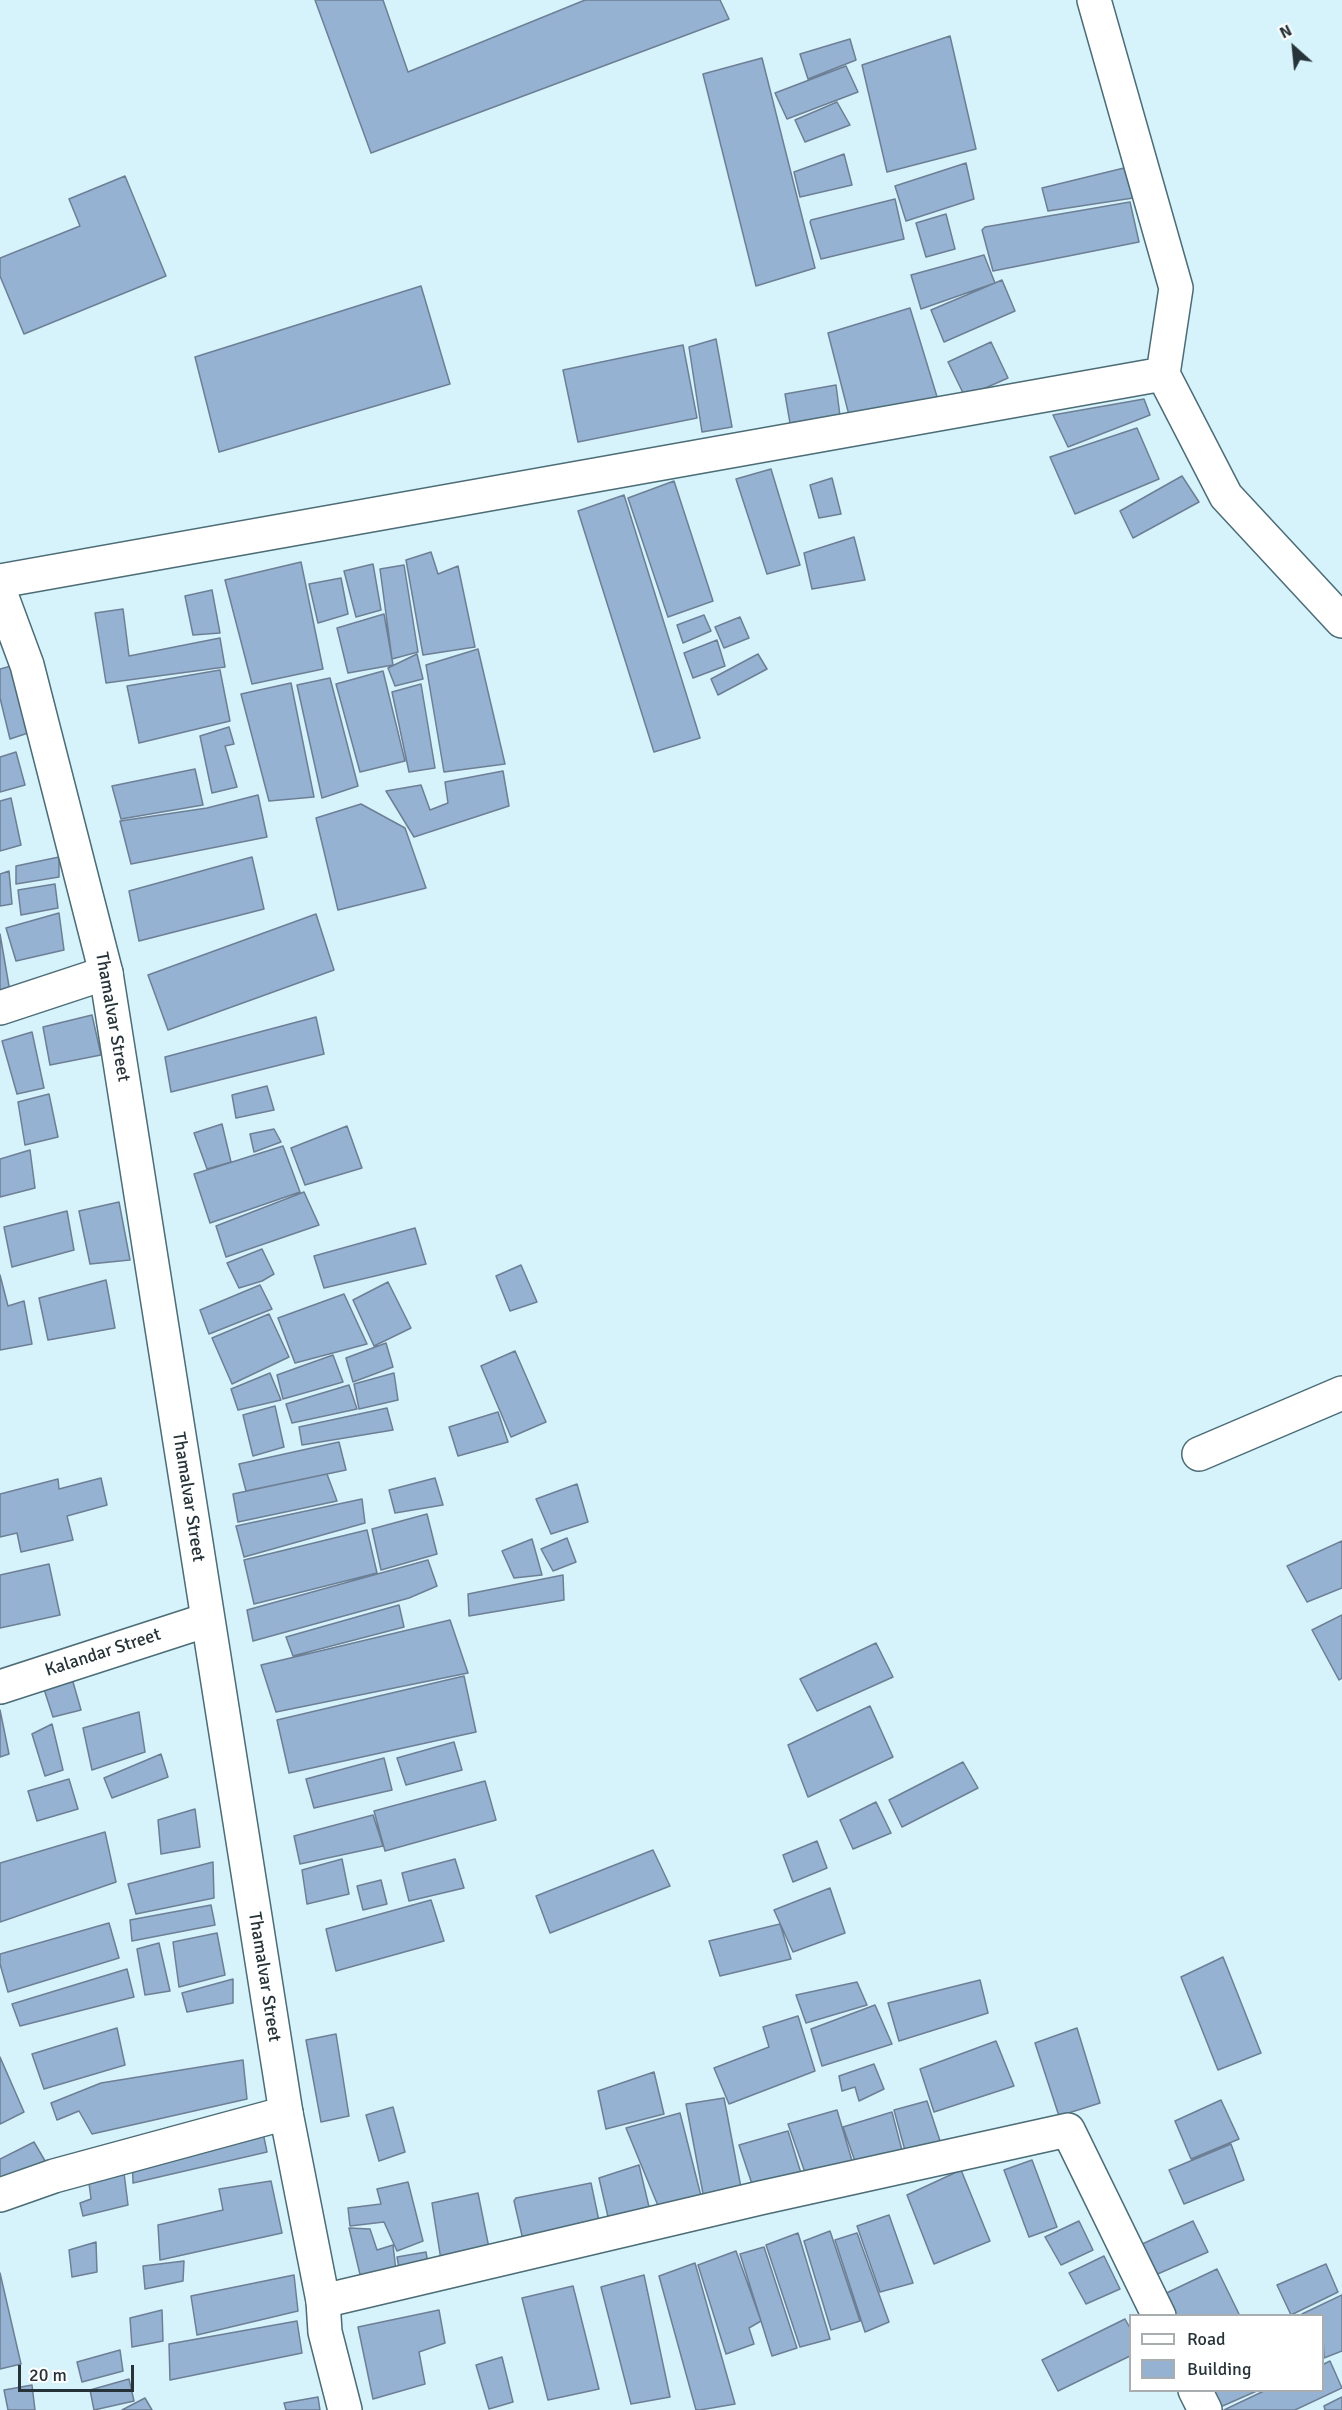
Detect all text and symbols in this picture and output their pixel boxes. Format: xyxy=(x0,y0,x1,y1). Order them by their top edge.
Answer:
north arrow xyxy=(1264,18,1324,78)
text: N xyxy=(1276,21,1295,43)
street label: Thamalvar Street xyxy=(90,951,134,1083)
street label: Thamalvar Street xyxy=(167,1431,209,1563)
street label: Kalandar Street xyxy=(42,1624,164,1682)
street label: Thamalvar Street xyxy=(243,1911,285,2043)
legend xyxy=(1129,2314,1324,2392)
text: Road xyxy=(1187,2328,1226,2350)
scale bar xyxy=(21,2353,136,2391)
text: Building xyxy=(1187,2358,1251,2380)
text: 20 m xyxy=(29,2364,67,2386)

